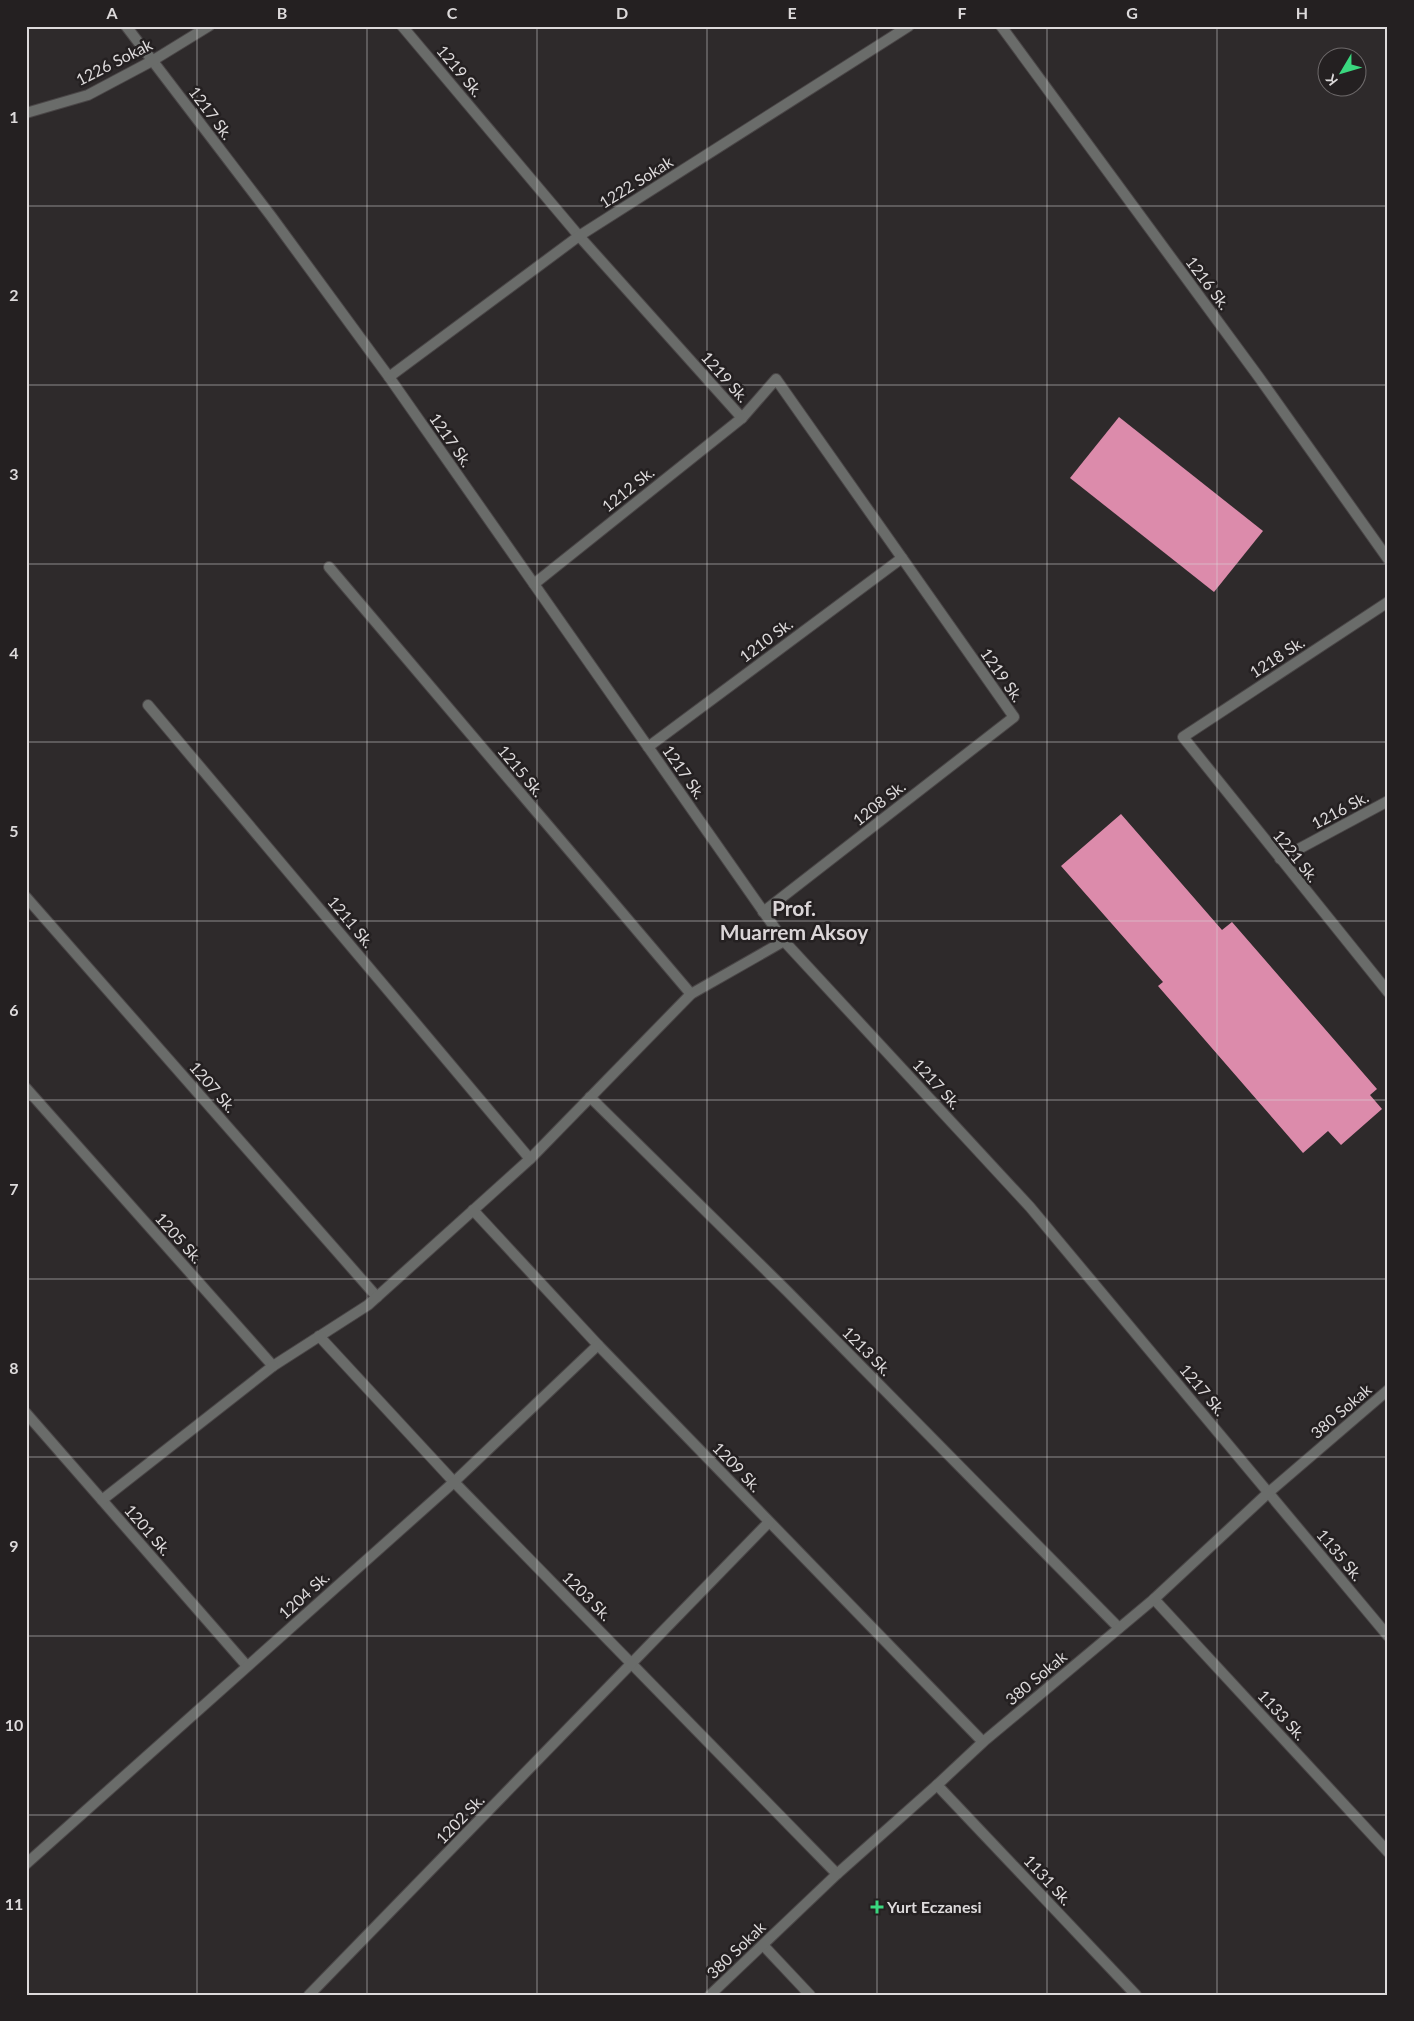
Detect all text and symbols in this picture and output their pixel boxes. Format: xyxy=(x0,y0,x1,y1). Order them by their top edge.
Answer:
text: A xyxy=(105,3,118,22)
text: B xyxy=(277,3,287,22)
text: C xyxy=(447,3,458,22)
text: D xyxy=(616,3,628,22)
text: E xyxy=(787,3,797,22)
text: F xyxy=(957,3,967,22)
text: G xyxy=(1126,3,1138,22)
text: H xyxy=(1296,3,1308,22)
street label: 1226 Sokak xyxy=(72,34,156,89)
street label: 1219 Sk. xyxy=(433,41,487,100)
north arrow xyxy=(1316,48,1366,98)
text: K xyxy=(1321,71,1341,89)
street label: 1217 Sk. xyxy=(185,82,238,143)
text: 1 xyxy=(9,107,19,126)
street label: 1222 Sokak xyxy=(595,151,677,212)
street label: 1216 Sk. xyxy=(1182,252,1235,313)
text: 2 xyxy=(9,285,19,304)
street label: 1219 Sk. xyxy=(698,347,753,406)
street label: 1217 Sk. xyxy=(426,409,477,470)
street label: 1212 Sk. xyxy=(598,462,658,515)
text: 3 xyxy=(9,464,19,483)
street label: 1210 Sk. xyxy=(735,613,796,666)
street label: 1218 Sk. xyxy=(1246,632,1308,681)
text: 4 xyxy=(9,643,19,662)
street label: 1219 Sk. xyxy=(977,644,1028,705)
street label: 1215 Sk. xyxy=(494,741,548,800)
street label: 1217 Sk. xyxy=(659,741,710,802)
street label: 1208 Sk. xyxy=(849,776,909,829)
street label: 1216 Sk. xyxy=(1308,787,1371,832)
text: 5 xyxy=(9,821,19,840)
street label: 1221 Sk. xyxy=(1270,826,1323,886)
street label: 1211 Sk. xyxy=(324,892,378,951)
district label: Prof. Muarrem Aksoy xyxy=(720,895,869,944)
text: 6 xyxy=(9,1000,19,1019)
street label: 1217 Sk. xyxy=(909,1055,965,1113)
street label: 1207 Sk. xyxy=(186,1057,241,1116)
text: 7 xyxy=(9,1179,19,1198)
street label: 1205 Sk. xyxy=(152,1208,207,1267)
street label: 1213 Sk. xyxy=(839,1322,896,1379)
text: 8 xyxy=(9,1358,19,1377)
street label: 1217 Sk. xyxy=(1176,1360,1230,1419)
street label: 380 Sokak xyxy=(1307,1379,1375,1442)
street label: 1209 Sk. xyxy=(709,1438,766,1495)
street label: 1201 Sk. xyxy=(121,1500,176,1559)
street label: 1135 Sk. xyxy=(1313,1525,1367,1584)
text: 9 xyxy=(9,1536,19,1555)
street label: 1204 Sk. xyxy=(274,1567,333,1622)
street label: 1203 Sk. xyxy=(559,1567,616,1624)
street label: 380 Sokak xyxy=(1001,1646,1071,1709)
street label: 1133 Sk. xyxy=(1254,1686,1310,1744)
text: 10 xyxy=(5,1715,23,1734)
street label: 1202 Sk. xyxy=(431,1790,488,1847)
street label: 1131 Sk. xyxy=(1020,1851,1076,1909)
text: 11 xyxy=(5,1894,23,1913)
place label: Yurt Eczanesi xyxy=(886,1897,982,1916)
marker: Yurt Eczanesi xyxy=(871,1901,883,1913)
street label: 380 Sokak xyxy=(702,1917,769,1982)

